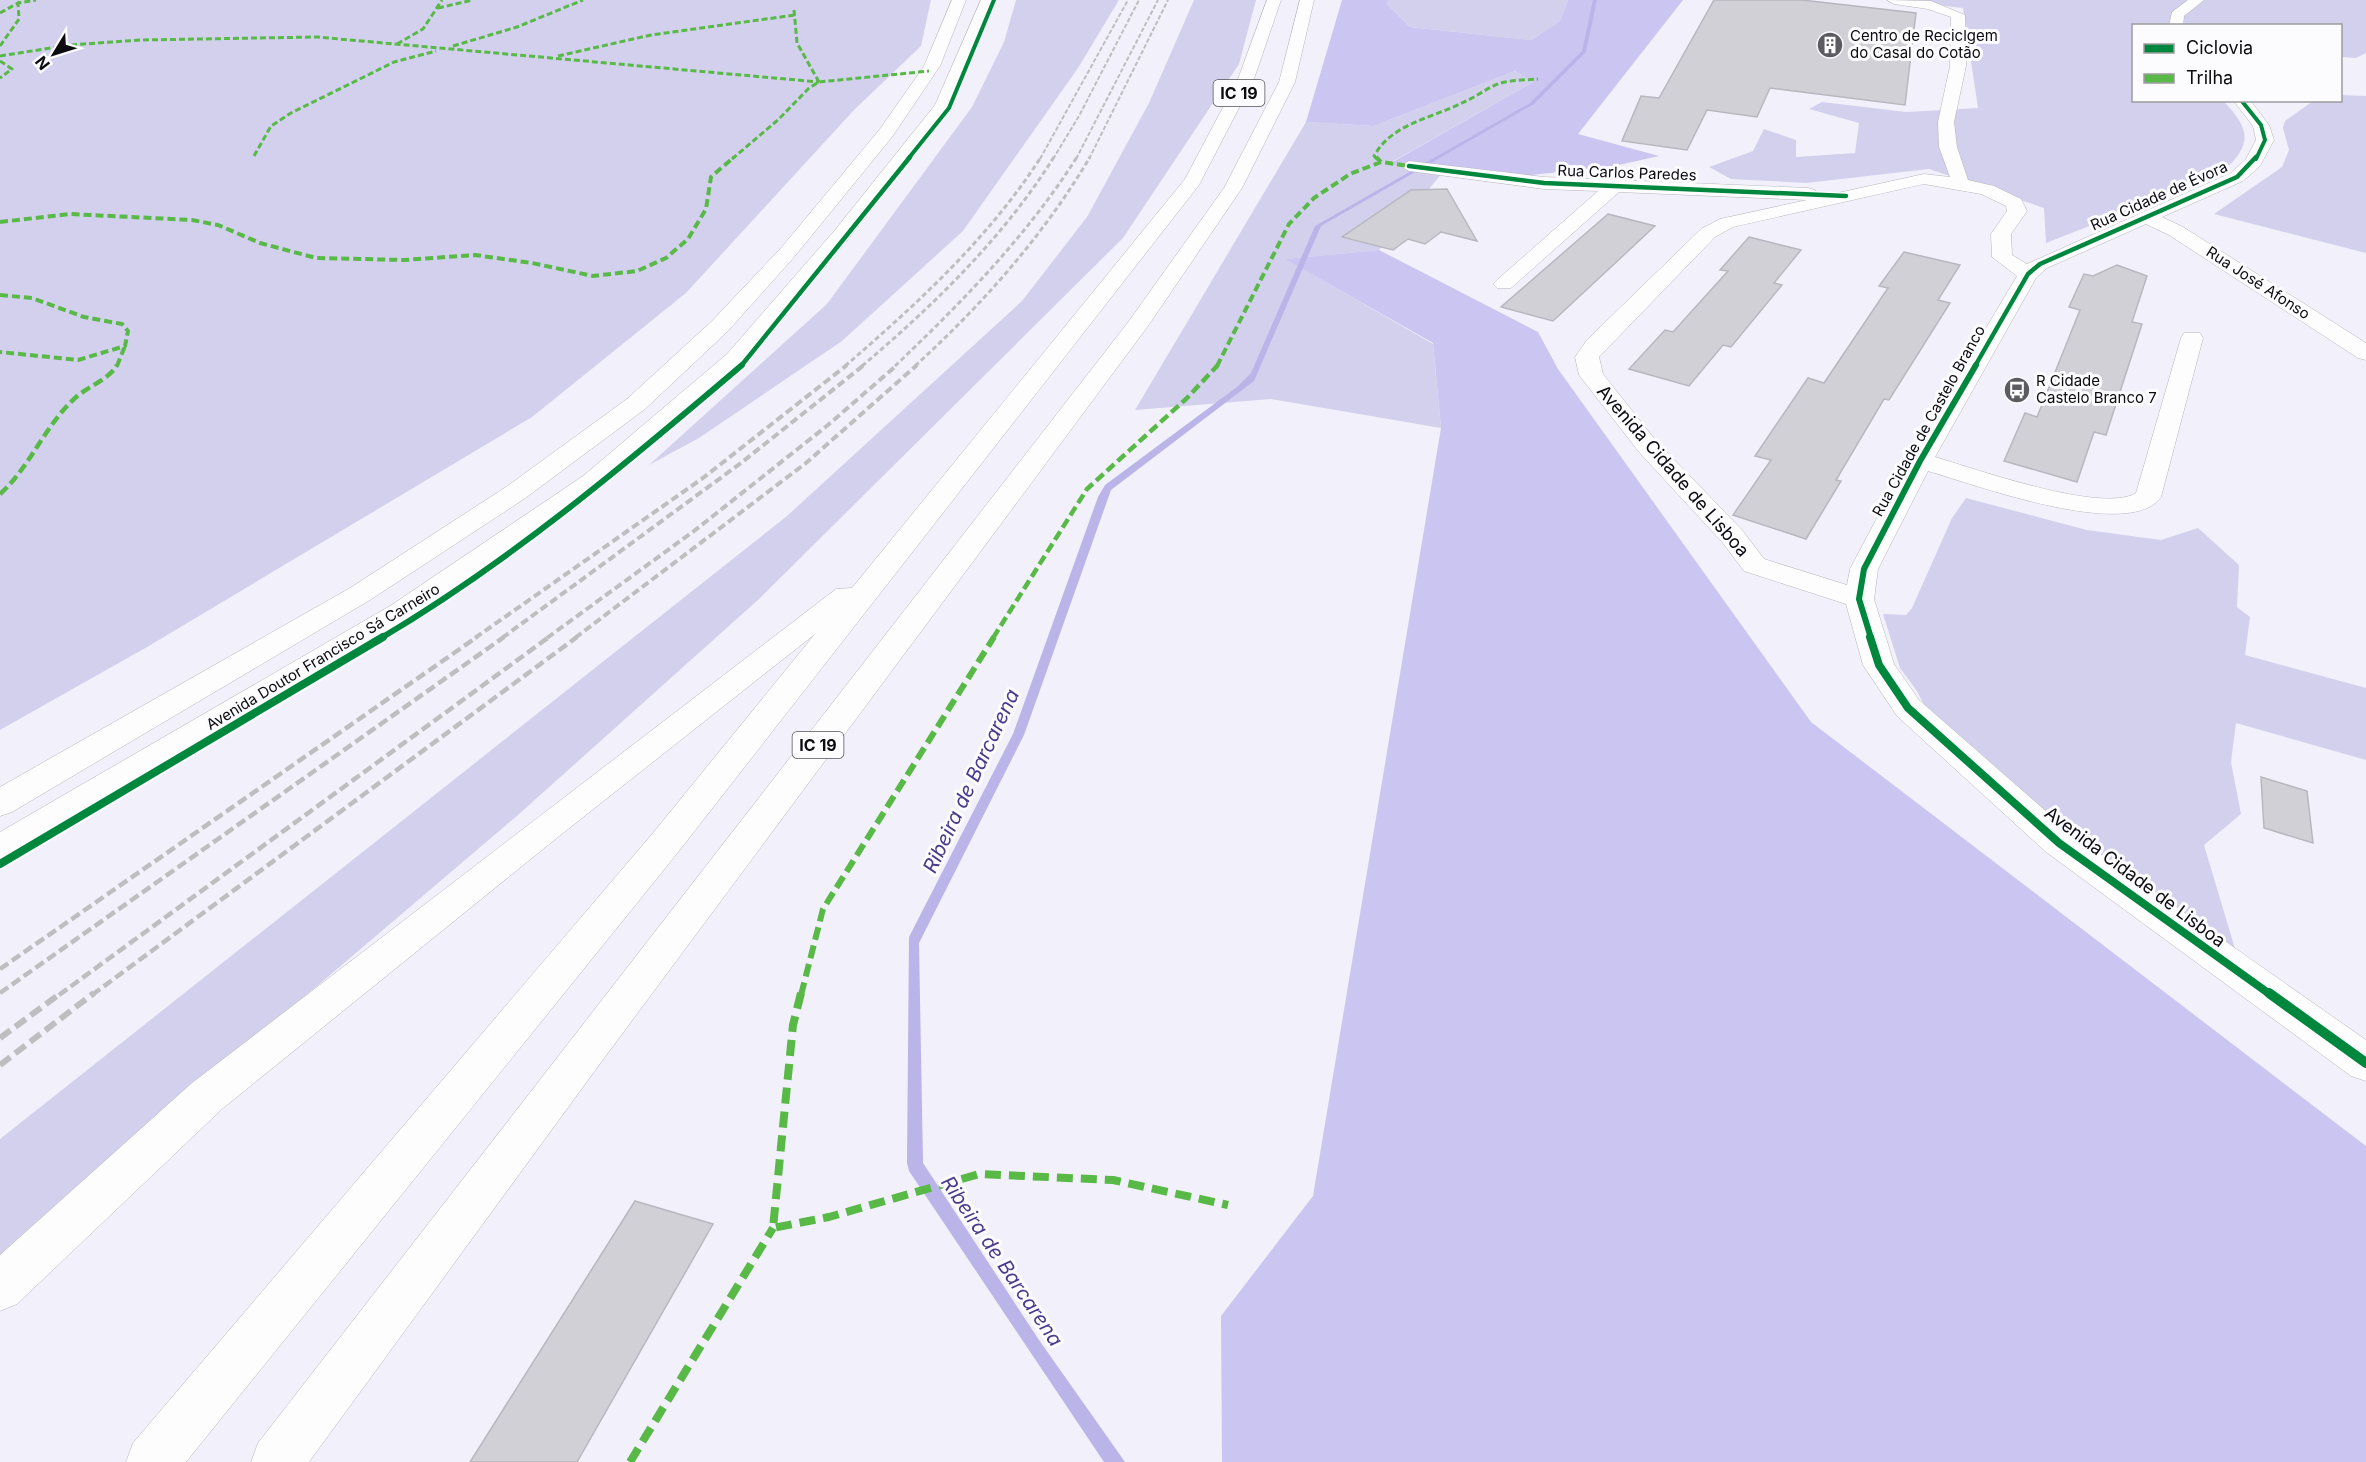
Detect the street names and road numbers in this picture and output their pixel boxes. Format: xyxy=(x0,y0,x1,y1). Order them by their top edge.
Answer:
road number: IC 19 xyxy=(1214,80,1264,106)
street label: Rua Cidade de Évora xyxy=(2087,157,2230,234)
street label: Rua Carlos Paredes xyxy=(1557,161,1697,184)
street label: Rua José Afonso xyxy=(2203,242,2314,323)
street label: Rua Cidade de Castelo Branco xyxy=(1868,322,1989,520)
street label: Avenida Cidade de Lisboa xyxy=(1593,381,1754,561)
street label: Avenida Doutor Francisco Sá Carneiro xyxy=(202,579,443,734)
road number: IC 19 xyxy=(792,732,844,758)
street label: Avenida Cidade de Lisboa xyxy=(2041,802,2230,951)

